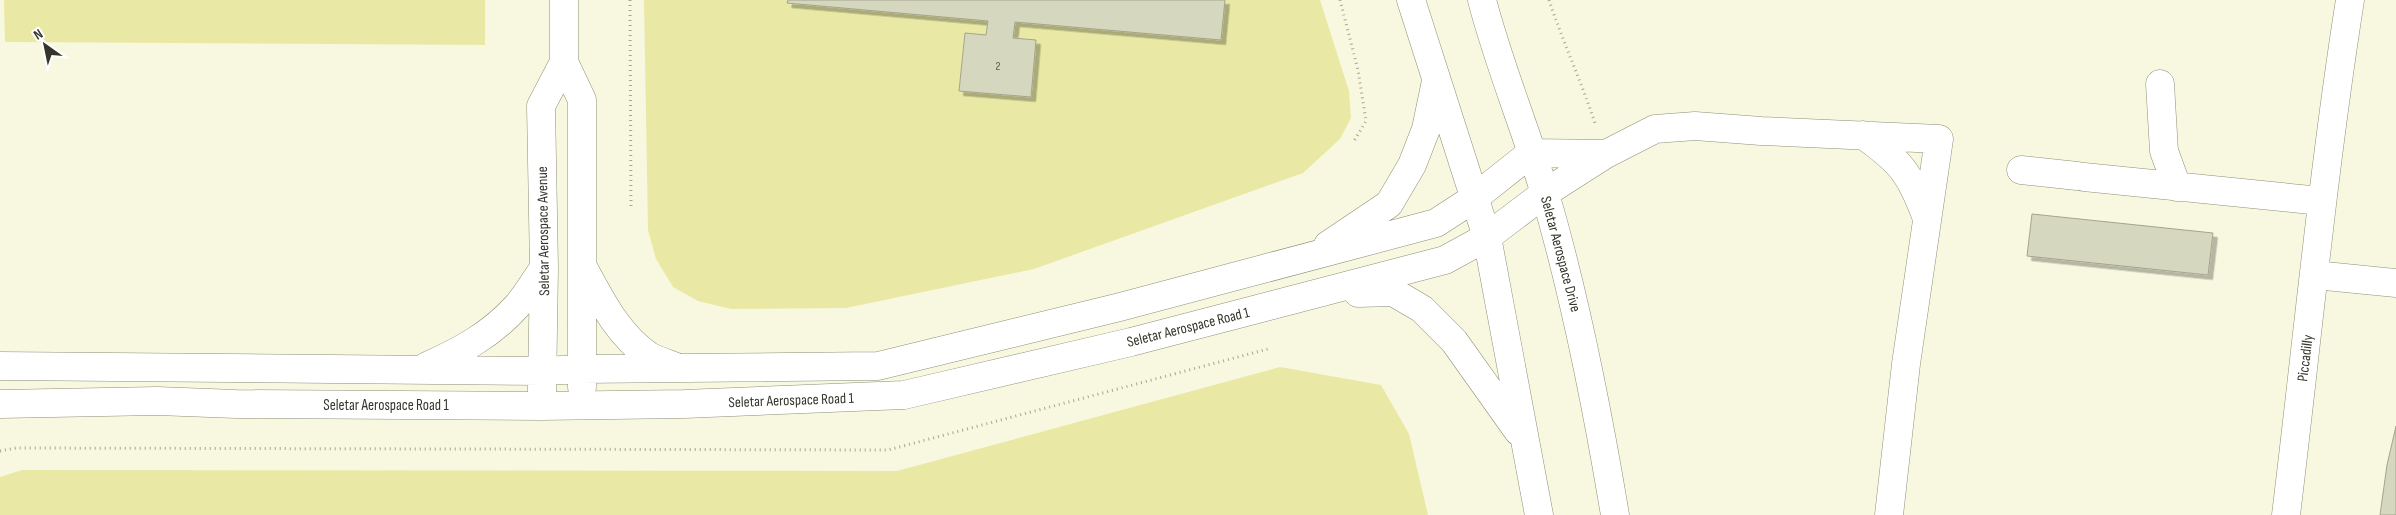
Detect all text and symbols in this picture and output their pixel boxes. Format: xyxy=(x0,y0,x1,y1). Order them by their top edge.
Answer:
north arrow xyxy=(20,20,70,70)
text: N xyxy=(30,25,46,44)
house number: 2 xyxy=(996,59,1001,74)
street label: Seletar Aerospace Avenue xyxy=(533,166,554,296)
street label: Seletar Aerospace Drive xyxy=(1536,194,1585,314)
street label: Seletar Aerospace Road 1 xyxy=(1125,303,1252,352)
street label: Piccadilly xyxy=(2293,333,2318,383)
street label: Seletar Aerospace Road 1 xyxy=(728,389,855,412)
street label: Seletar Aerospace Road 1 xyxy=(323,396,449,415)

